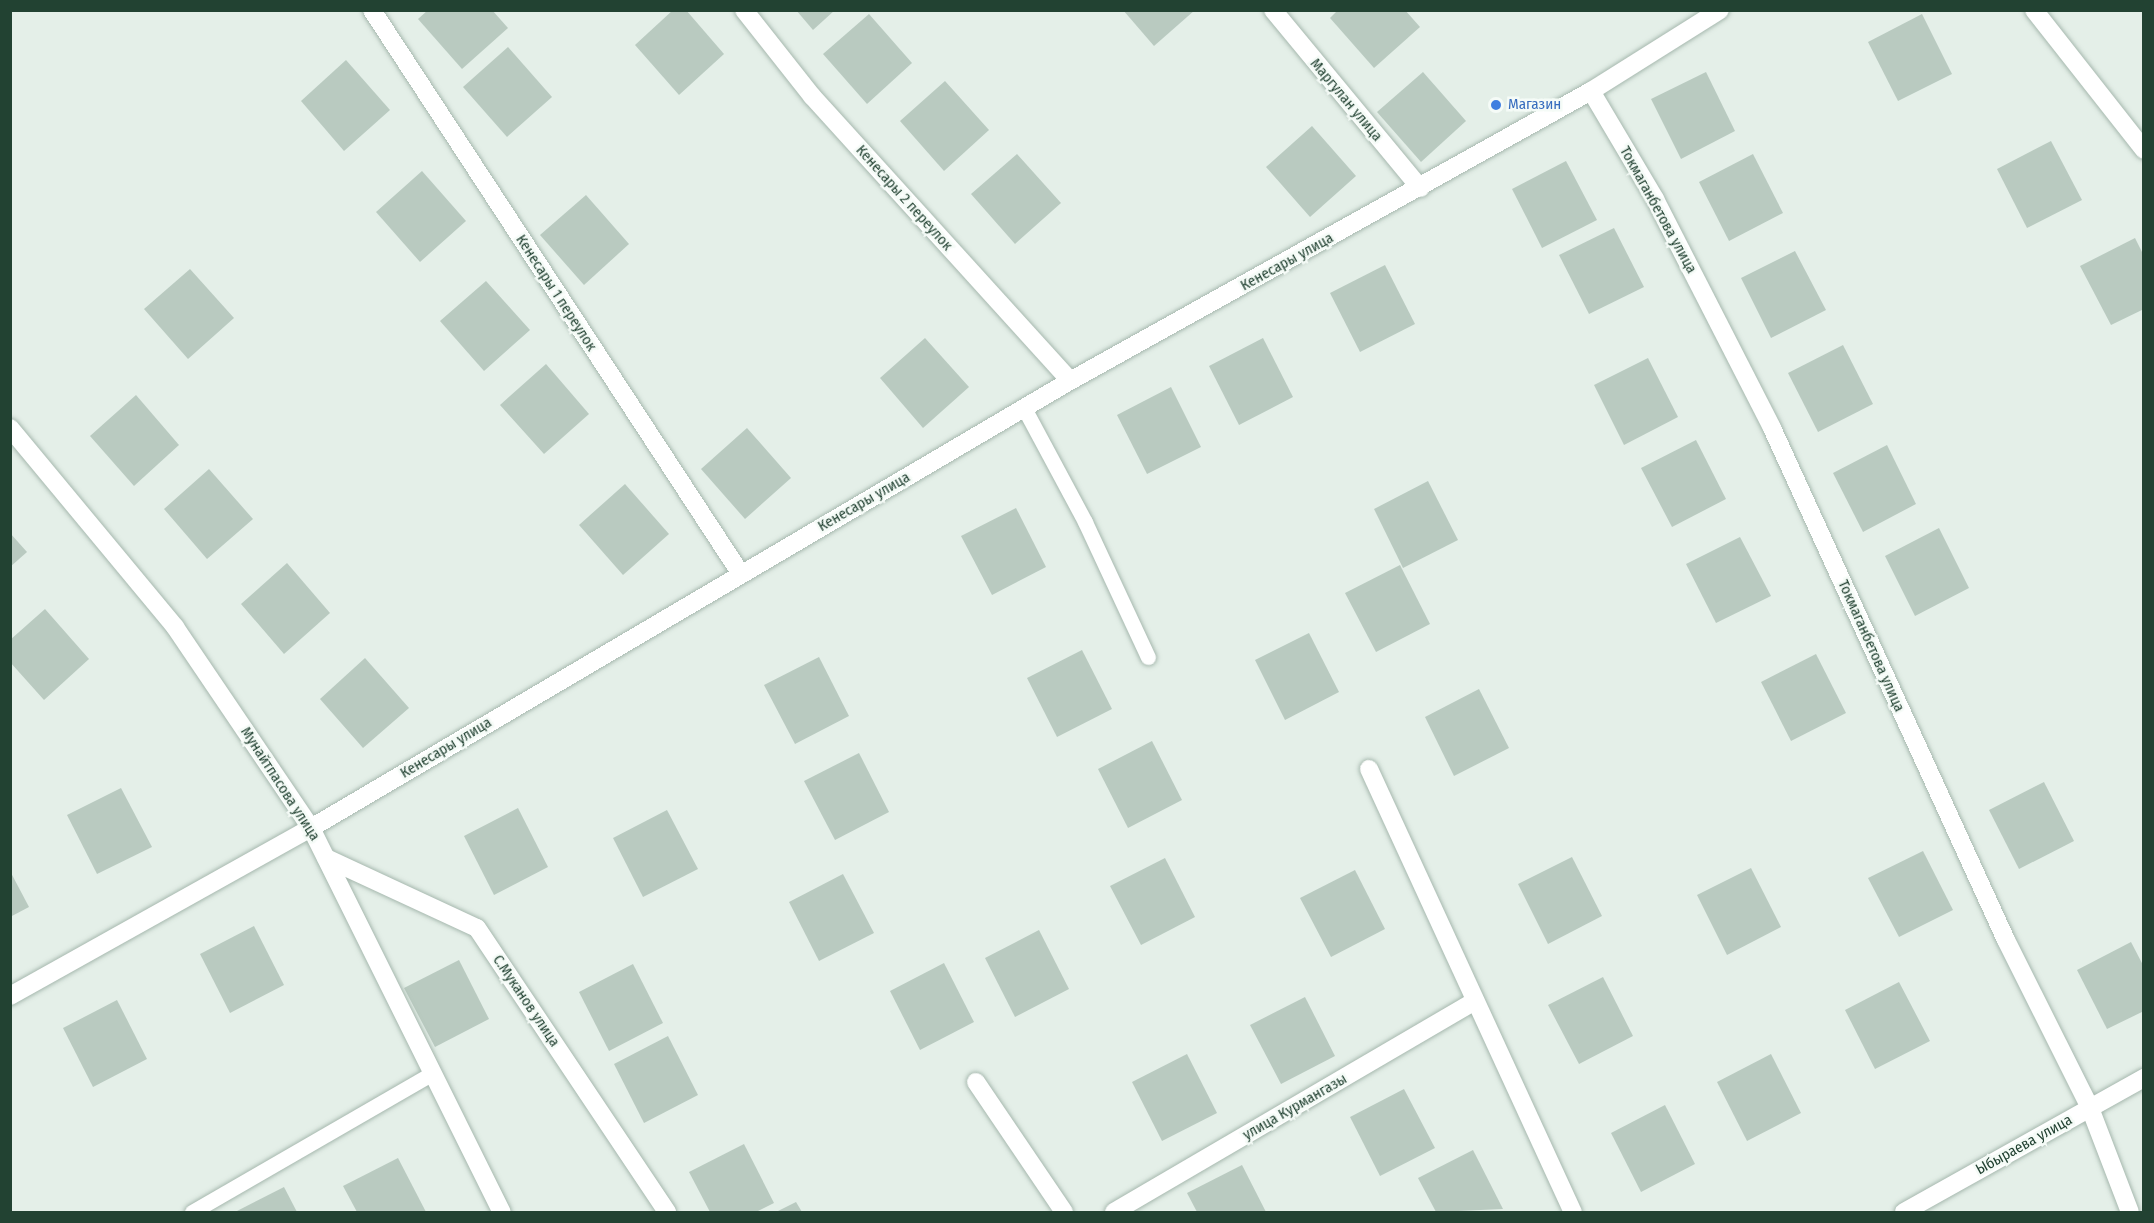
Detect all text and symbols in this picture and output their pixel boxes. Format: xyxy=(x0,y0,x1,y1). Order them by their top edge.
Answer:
street label: Маргулан улица xyxy=(1306,55,1386,145)
place label: Магазин xyxy=(1508,96,1561,114)
marker: Магазин xyxy=(1489,98,1503,112)
street label: Кенесары 2 переулок xyxy=(852,142,956,254)
street label: Токмаганбетова улица xyxy=(1616,143,1700,277)
street label: Кенесары улица xyxy=(1237,229,1337,295)
street label: Кенесары 1 переулок xyxy=(512,232,600,354)
street label: Кенесары улица xyxy=(815,468,913,536)
street label: Токмаганбетова улица xyxy=(1834,577,1908,715)
street label: Кенесары улица xyxy=(397,714,495,782)
street label: Мунайтпасова улица xyxy=(237,724,323,844)
street label: С.Муканов улица xyxy=(489,952,563,1050)
street label: улица Курмангазы xyxy=(1240,1070,1350,1144)
street label: Ыбыраева улица xyxy=(1973,1111,2075,1179)

